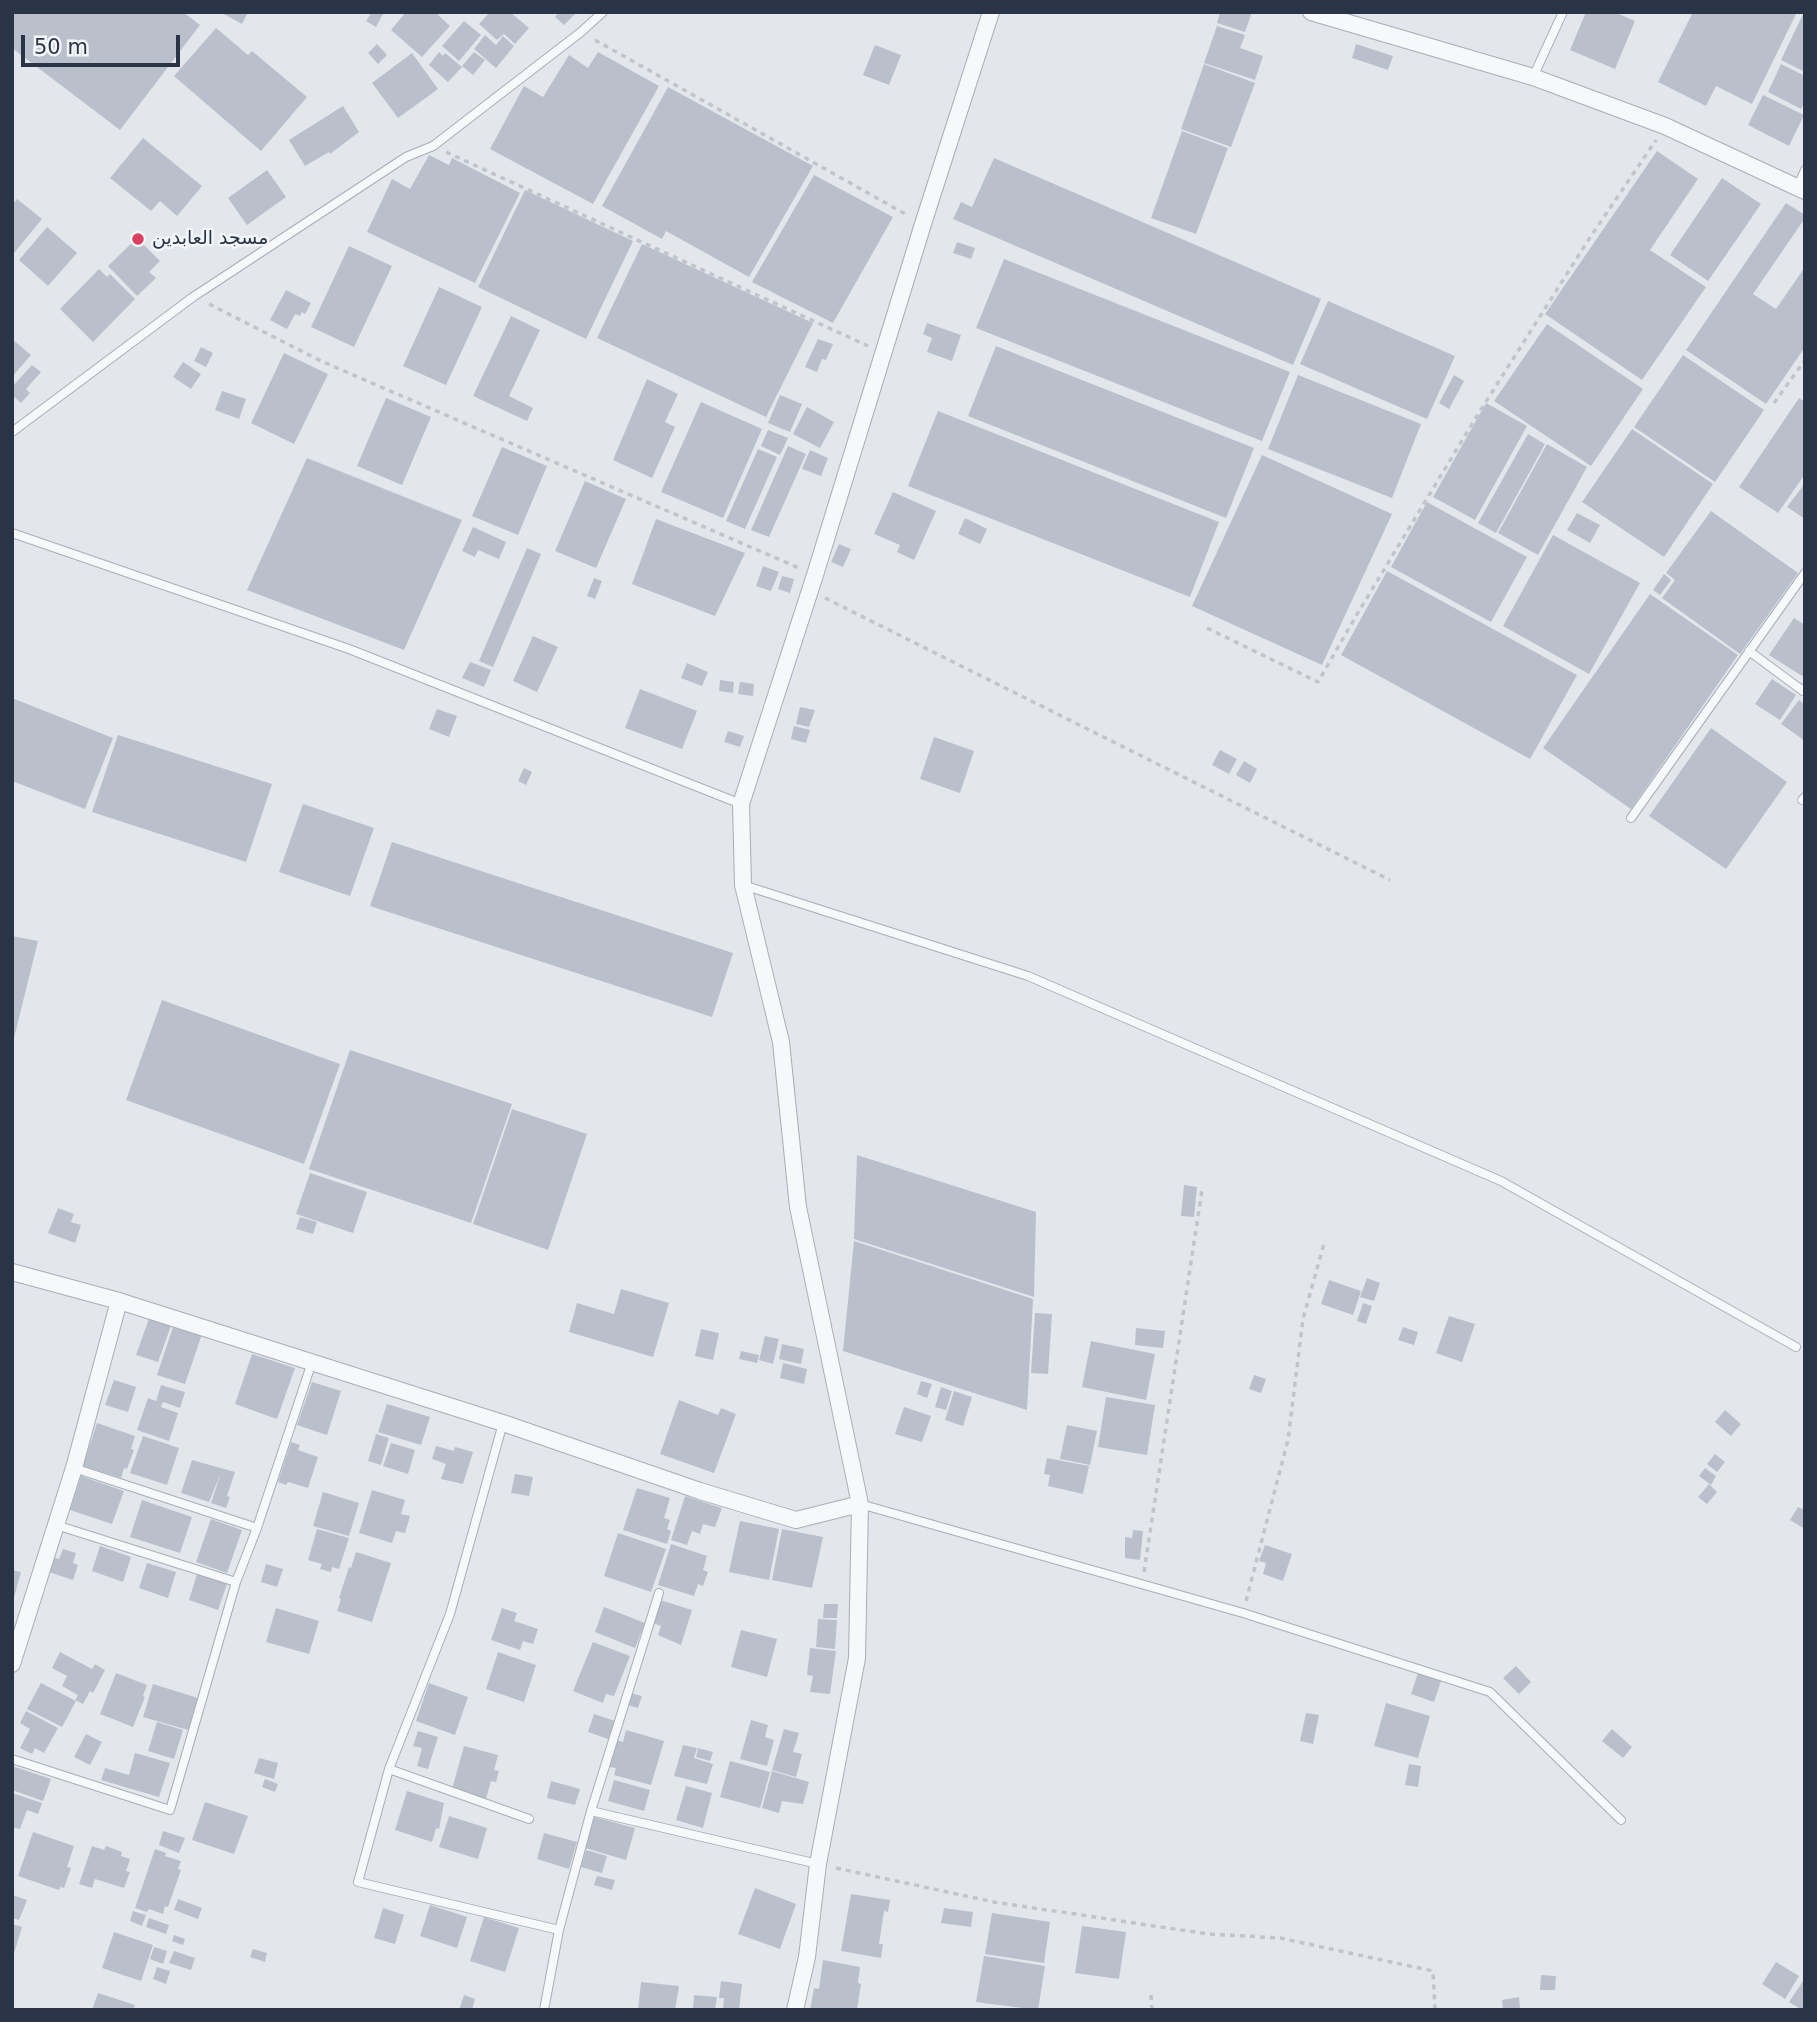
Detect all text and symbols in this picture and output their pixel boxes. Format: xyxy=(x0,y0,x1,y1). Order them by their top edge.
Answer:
scale bar xyxy=(24,21,184,65)
text: 50 m xyxy=(34,35,88,59)
place label: مسجد العابدين xyxy=(152,228,268,250)
marker: مسجد العابدين xyxy=(130,231,146,247)

